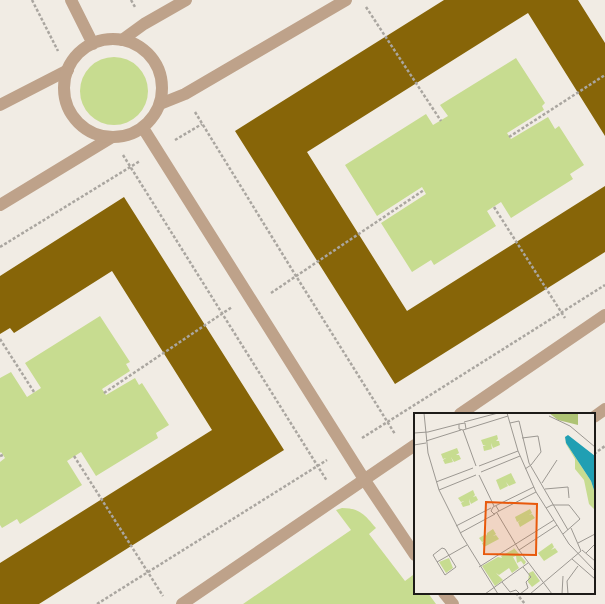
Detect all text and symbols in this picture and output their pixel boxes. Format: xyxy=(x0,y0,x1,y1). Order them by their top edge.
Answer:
inset map xyxy=(414,413,595,594)

